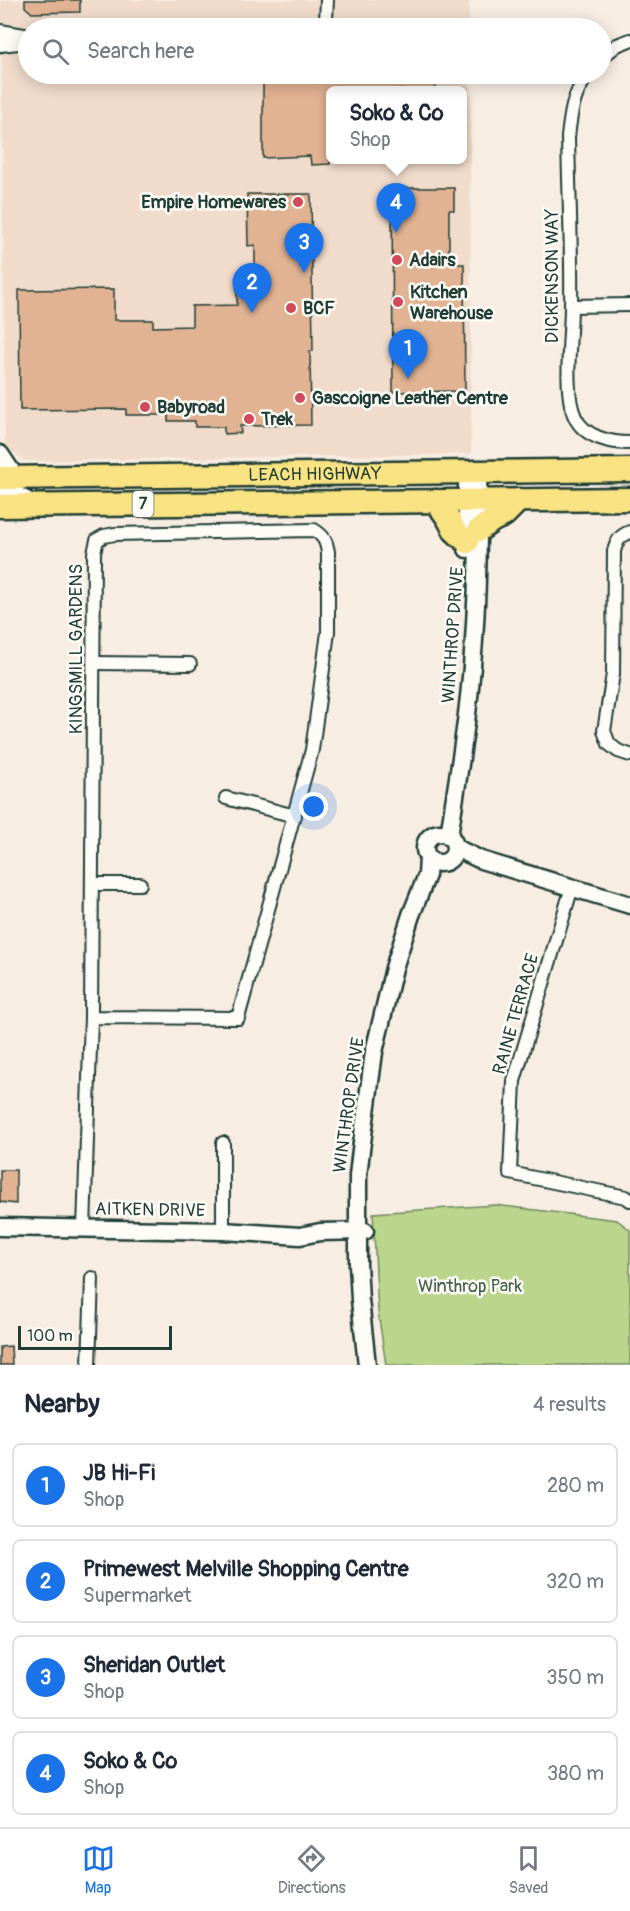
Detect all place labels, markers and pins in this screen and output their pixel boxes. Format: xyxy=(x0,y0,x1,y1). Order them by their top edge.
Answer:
pin: 4 xyxy=(376,184,416,233)
place label: Empire Homewares xyxy=(141,191,287,214)
marker: Empire Homewares xyxy=(291,195,305,209)
pin: 3 xyxy=(284,224,324,273)
place label: Adairs xyxy=(409,249,457,272)
marker: Adairs xyxy=(390,253,404,267)
pin: 2 xyxy=(232,264,272,313)
place label: Kitchen Warehouse xyxy=(410,281,494,325)
marker: Kitchen Warehouse xyxy=(391,295,405,309)
place label: BCF xyxy=(303,297,335,320)
marker: BCF xyxy=(284,301,298,315)
pin: 1 xyxy=(388,330,428,379)
place label: Gascoigne Leather Centre xyxy=(312,387,509,410)
marker: Gascoigne Leather Centre xyxy=(293,391,307,405)
place label: Babyroad xyxy=(157,396,225,419)
marker: Babyroad xyxy=(138,400,152,414)
place label: Trek xyxy=(260,408,293,431)
marker: Trek xyxy=(242,412,256,426)

